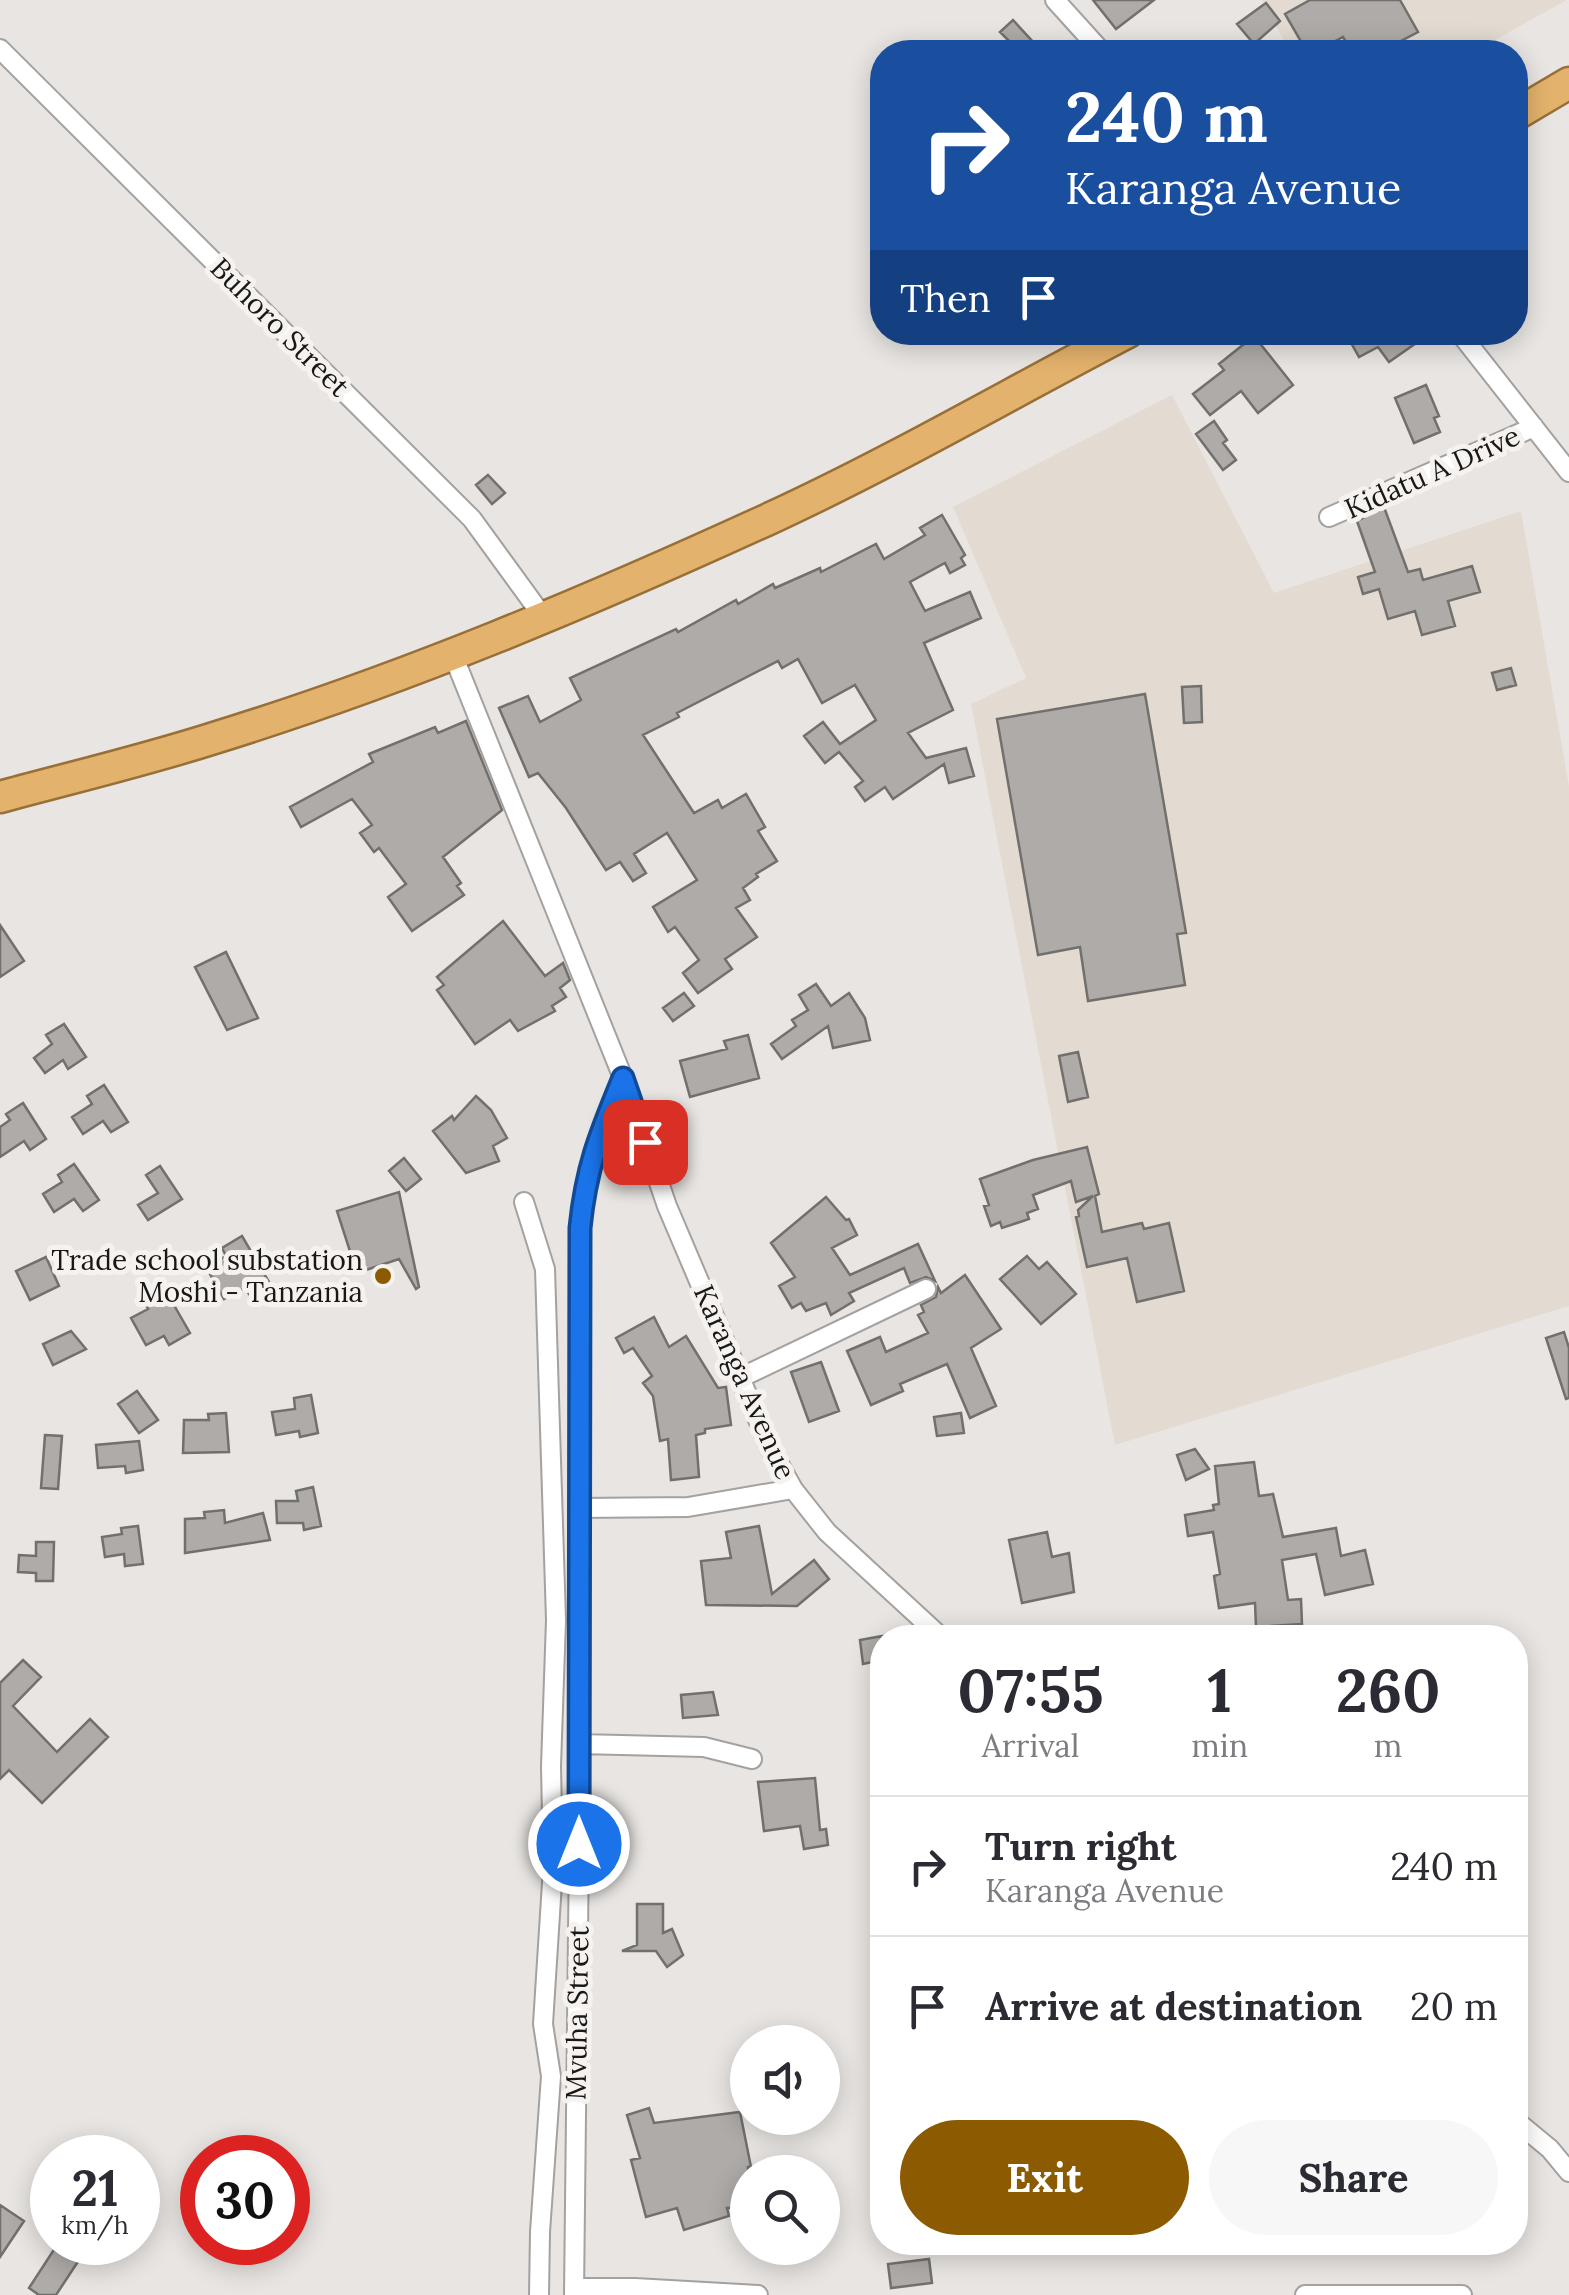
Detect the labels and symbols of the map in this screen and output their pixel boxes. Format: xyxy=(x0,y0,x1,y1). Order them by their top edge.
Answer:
street label: Buhoro Street xyxy=(203,250,357,404)
street label: Kidatu A Drive xyxy=(1339,417,1525,527)
pin xyxy=(603,1100,688,1185)
place label: Trade school substation Moshi - Tanzania xyxy=(51,1242,363,1310)
marker: Trade school substation Moshi - Tanzania xyxy=(372,1265,394,1287)
street label: Karanga Avenue xyxy=(686,1279,804,1485)
position arrow xyxy=(527,1792,631,1896)
street label: Mvuha Street xyxy=(557,1925,597,2100)
speed limit sign: 30 xyxy=(180,2135,310,2265)

